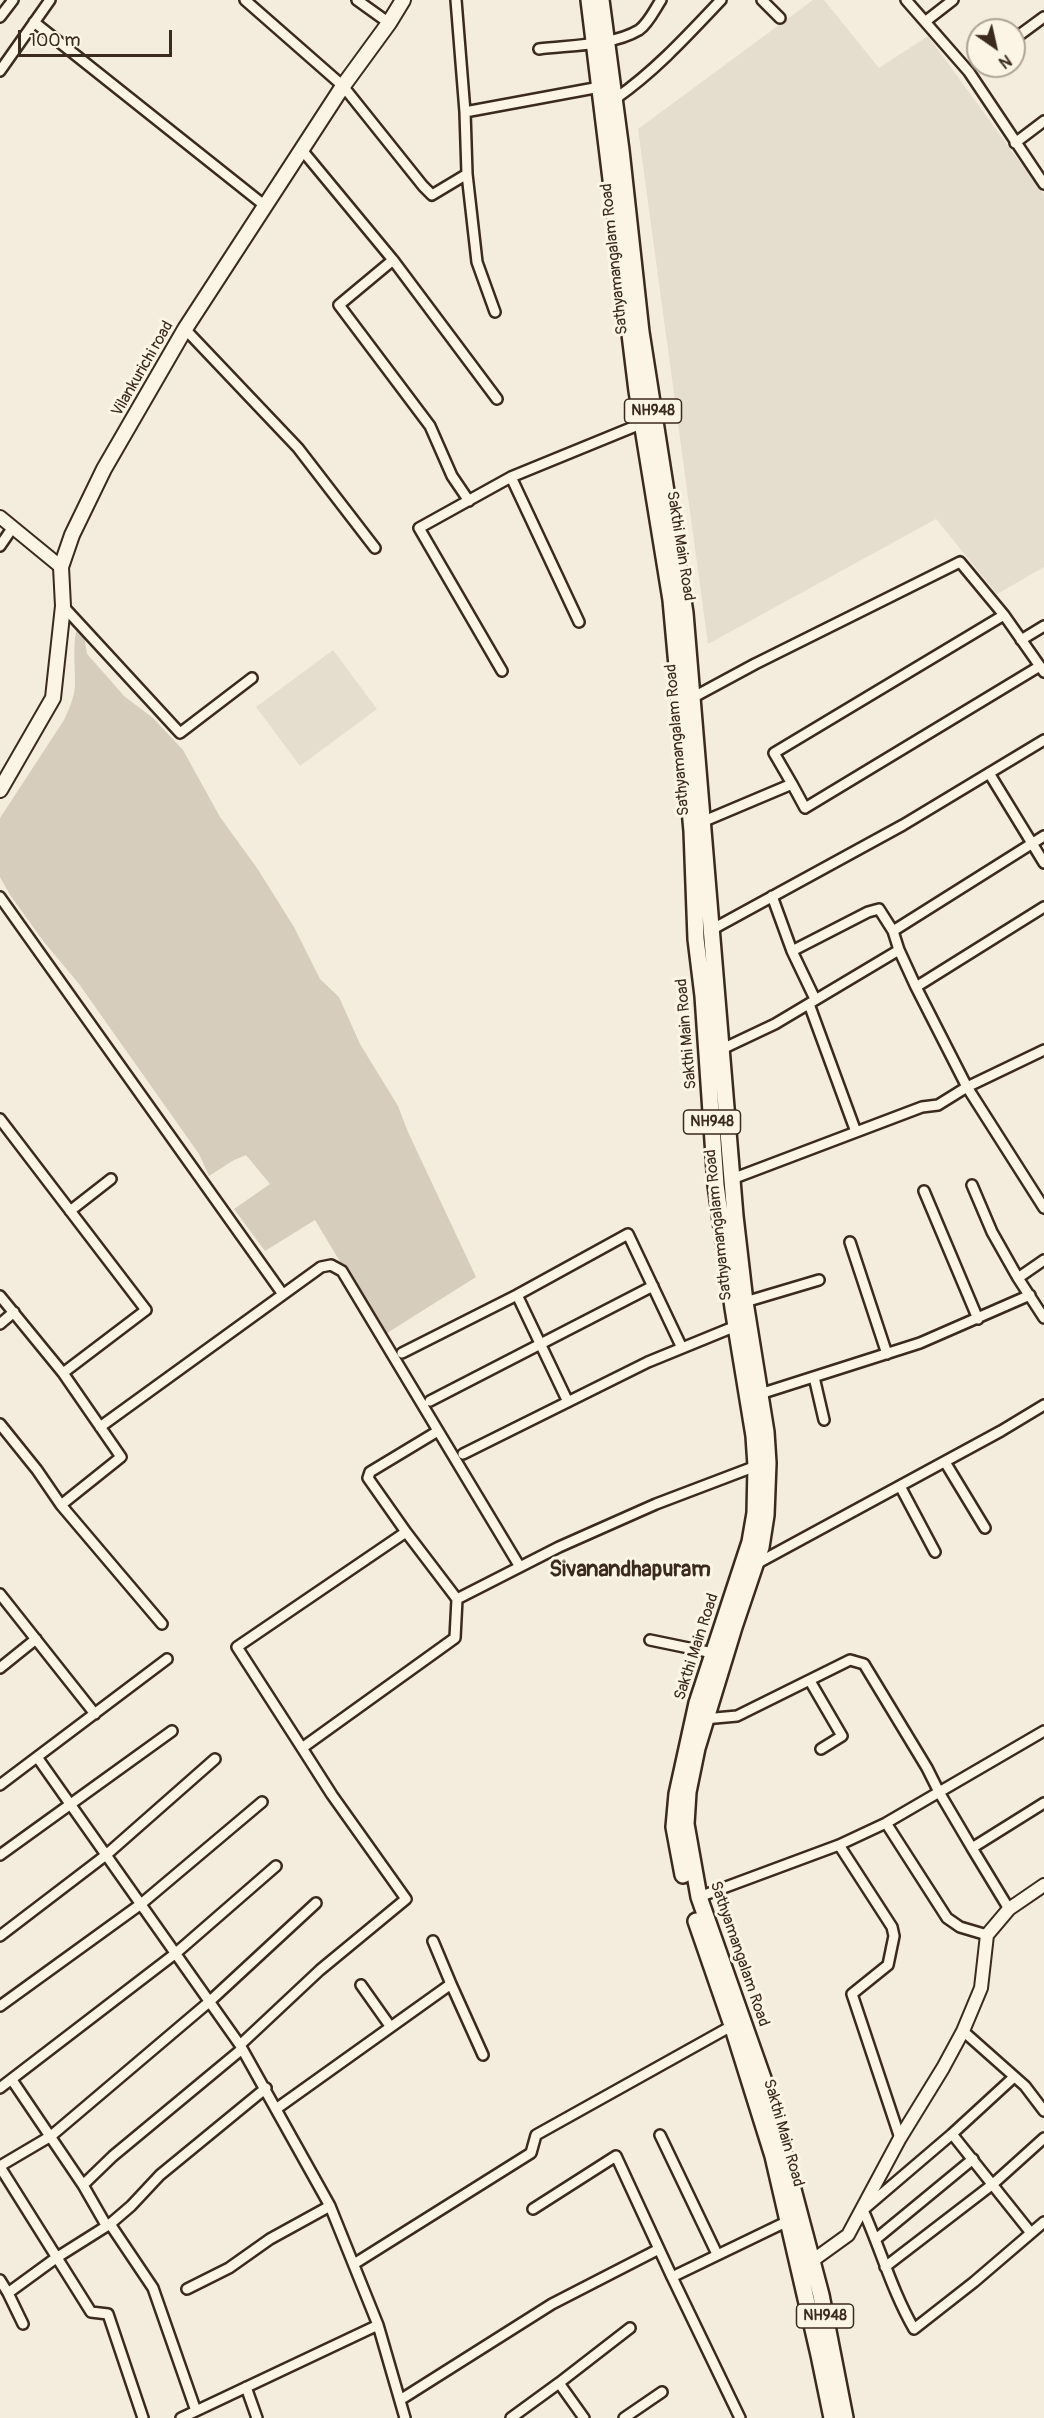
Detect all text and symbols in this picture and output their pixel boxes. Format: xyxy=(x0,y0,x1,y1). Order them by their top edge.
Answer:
scale bar xyxy=(21,18,176,56)
north arrow xyxy=(966,18,1026,78)
text: 100 m xyxy=(29,29,81,52)
text: N xyxy=(995,50,1015,73)
street label: Sathyamangalam Road xyxy=(597,182,633,336)
street label: Vilankurichi road xyxy=(108,318,178,420)
road number: NH948 xyxy=(624,399,682,423)
street label: Sakthi Main Road xyxy=(662,490,698,602)
street label: Sathyamangalam Road xyxy=(662,663,694,817)
street label: Sakthi Main Road xyxy=(673,978,701,1090)
road number: NH948 xyxy=(684,1110,740,1134)
street label: Sathyamangalam Road xyxy=(701,1148,737,1302)
district label: Sivanandhapuram xyxy=(549,1557,711,1583)
street label: Sakthi Main Road xyxy=(671,1591,723,1703)
street label: Sathyamangalam Road xyxy=(705,1879,773,2029)
street label: Sakthi Main Road xyxy=(758,2077,808,2189)
road number: NH948 xyxy=(796,2304,854,2328)

